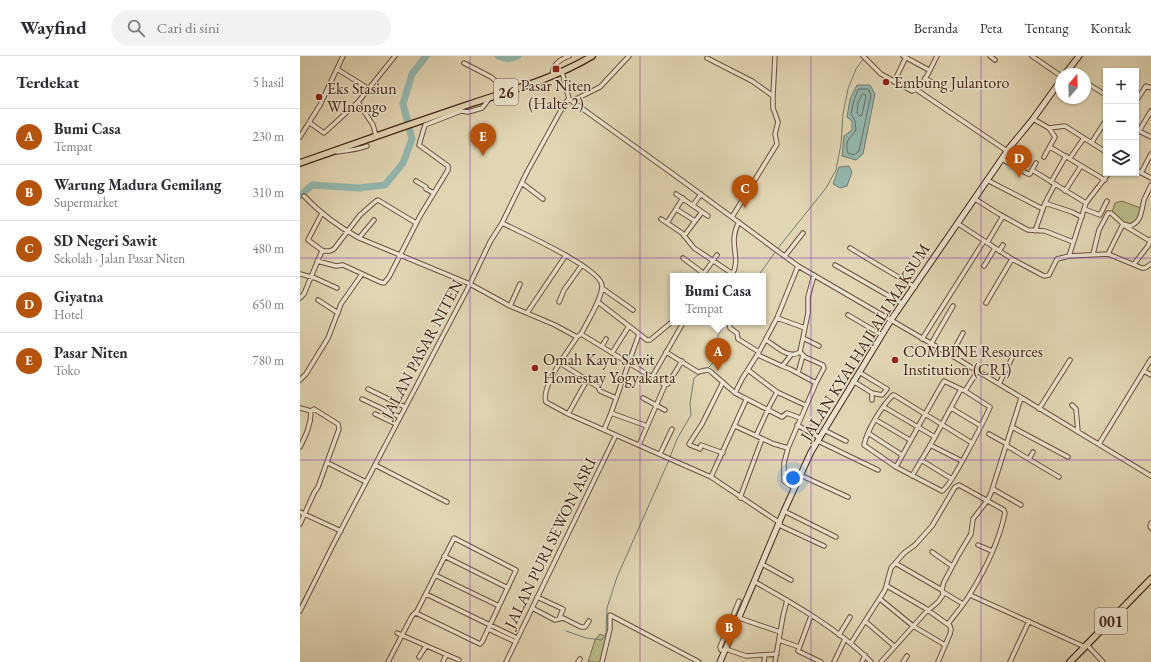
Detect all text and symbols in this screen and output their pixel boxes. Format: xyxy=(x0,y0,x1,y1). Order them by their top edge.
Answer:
search box xyxy=(111,10,391,46)
text: Wayfind xyxy=(20,15,87,40)
icon: search xyxy=(125,17,147,39)
text: Cari di sini xyxy=(157,18,219,37)
text: Beranda xyxy=(914,19,958,37)
text: Peta xyxy=(980,19,1002,37)
text: Tentang xyxy=(1024,19,1069,37)
text: Kontak xyxy=(1091,19,1131,37)
marker: Pasar Niten (Halte 2) xyxy=(551,64,561,74)
north arrow xyxy=(1055,68,1091,104)
map controls xyxy=(1103,68,1139,176)
button: + xyxy=(1103,68,1139,104)
text: Terdekat xyxy=(16,71,79,93)
place label: Embung Julantoro xyxy=(894,72,1010,93)
text: 5 hasil xyxy=(253,74,284,91)
place label: Pasar Niten (Halte 2) xyxy=(521,75,592,114)
marker: Embung Julantoro xyxy=(881,77,891,87)
place label: Eks Stasiun WInongo xyxy=(327,78,397,117)
road number: 26 xyxy=(494,79,518,105)
marker: Eks Stasiun WInongo xyxy=(314,92,324,102)
button: − xyxy=(1103,104,1139,140)
text: Bumi Casa xyxy=(54,119,121,138)
pin: E xyxy=(470,123,496,156)
text: A xyxy=(24,128,34,145)
text: 230 m xyxy=(253,128,284,145)
text: Tempat xyxy=(54,138,92,155)
button: layers xyxy=(1103,140,1139,176)
pin: D xyxy=(1006,145,1032,178)
text: Warung Madura Gemilang xyxy=(54,175,221,194)
pin: C xyxy=(732,175,758,208)
text: B xyxy=(25,184,33,201)
text: 310 m xyxy=(253,184,284,201)
text: Supermarket xyxy=(54,194,118,211)
text: SD Negeri Sawit xyxy=(54,231,157,250)
street label: JALAN KYAI HAJI ALI MAKSUM xyxy=(794,239,935,446)
text: C xyxy=(24,240,34,257)
text: 480 m xyxy=(253,240,284,257)
text: Sekolah · Jalan Pasar Niten xyxy=(54,250,185,267)
popup xyxy=(670,273,766,325)
street label: JALAN PASAR NITEN xyxy=(375,275,468,424)
text: Bumi Casa xyxy=(685,281,751,300)
text: Giyatna xyxy=(54,287,103,306)
text: D xyxy=(24,296,34,313)
text: 650 m xyxy=(253,296,284,313)
text: Tempat xyxy=(685,300,723,317)
text: Hotel xyxy=(54,306,83,323)
pin: A xyxy=(705,338,731,371)
place label: COMBINE Resources Institution (CRI) xyxy=(903,341,1043,380)
text: Pasar Niten xyxy=(54,343,128,362)
place label: Omah Kayu Sawit Homestay Yogyakarta xyxy=(543,349,676,388)
text: E xyxy=(25,352,33,369)
text: 780 m xyxy=(253,352,284,369)
marker: COMBINE Resources Institution (CRI) xyxy=(890,355,900,365)
text: Toko xyxy=(54,362,80,379)
marker: Omah Kayu Sawit Homestay Yogyakarta xyxy=(530,363,540,373)
street label: JALAN PURI SEWON ASRI xyxy=(499,454,601,634)
your location xyxy=(783,468,803,488)
road number: 001 xyxy=(1095,608,1127,634)
pin: B xyxy=(716,614,742,647)

